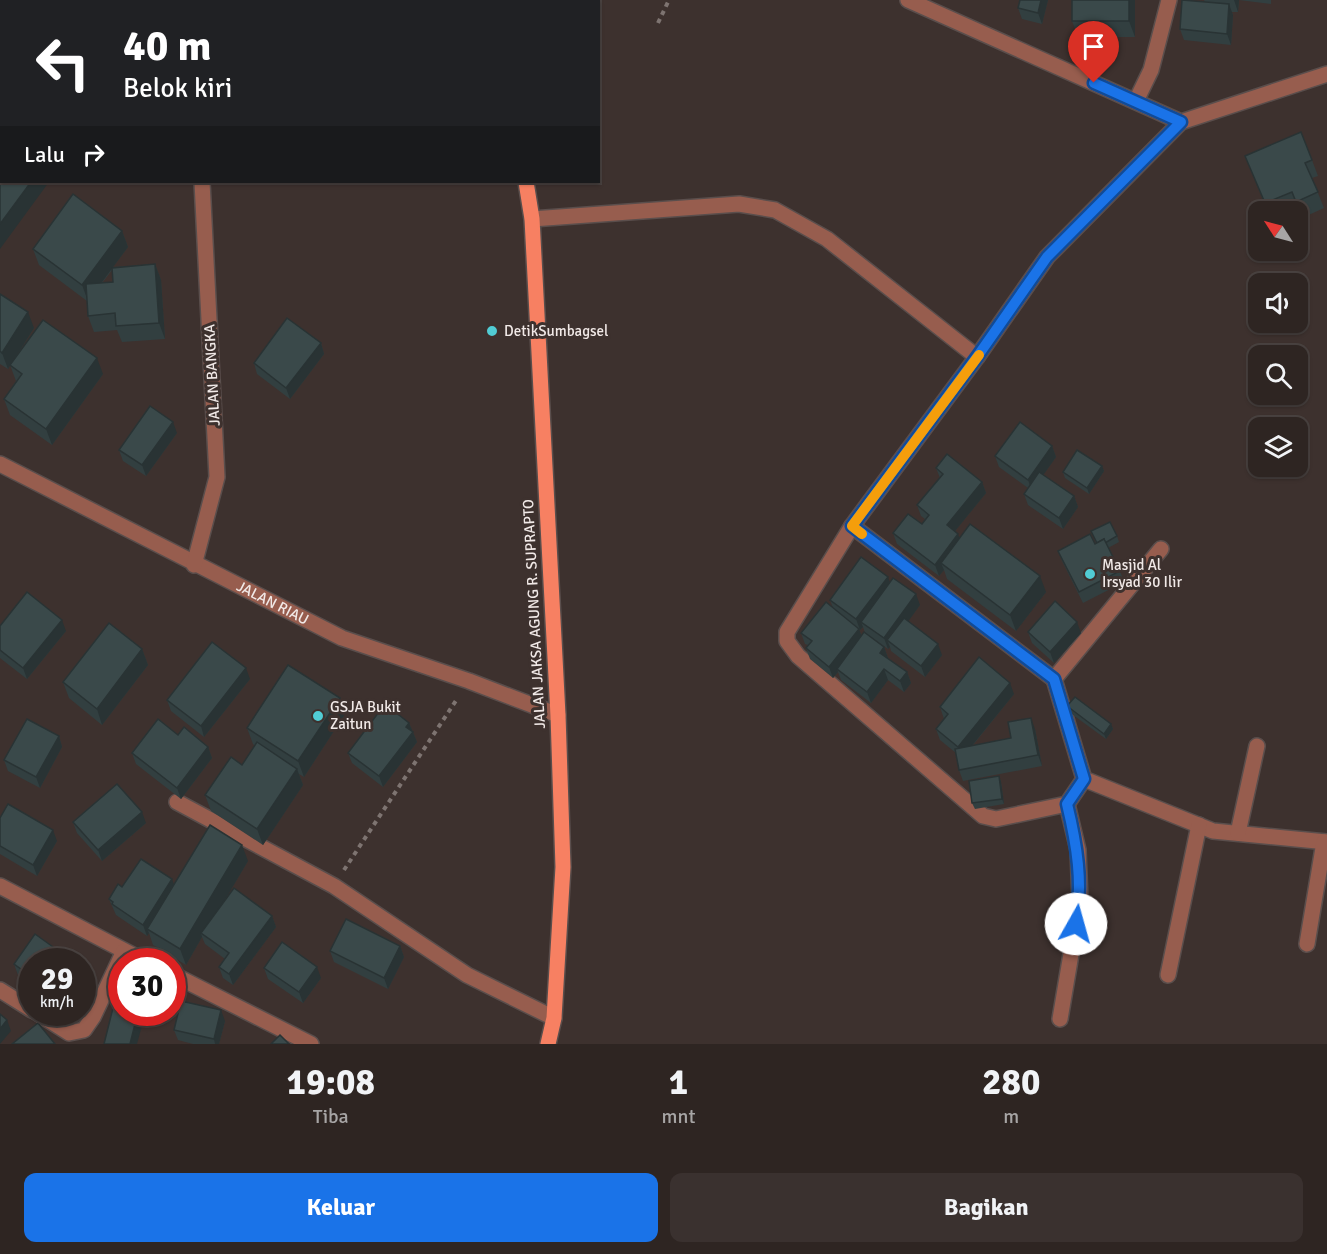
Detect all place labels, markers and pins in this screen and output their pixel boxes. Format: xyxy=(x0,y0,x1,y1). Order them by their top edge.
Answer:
pin xyxy=(1068,21,1119,83)
place label: DetikSumbagsel xyxy=(504,322,609,340)
marker: DetikSumbagsel xyxy=(485,324,499,338)
place label: Masjid Al Irsyad 30 Ilir xyxy=(1102,556,1182,591)
marker: Masjid Al Irsyad 30 Ilir xyxy=(1083,567,1097,581)
place label: GSJA Bukit Zaitun xyxy=(330,698,401,733)
marker: GSJA Bukit Zaitun xyxy=(311,709,325,723)

